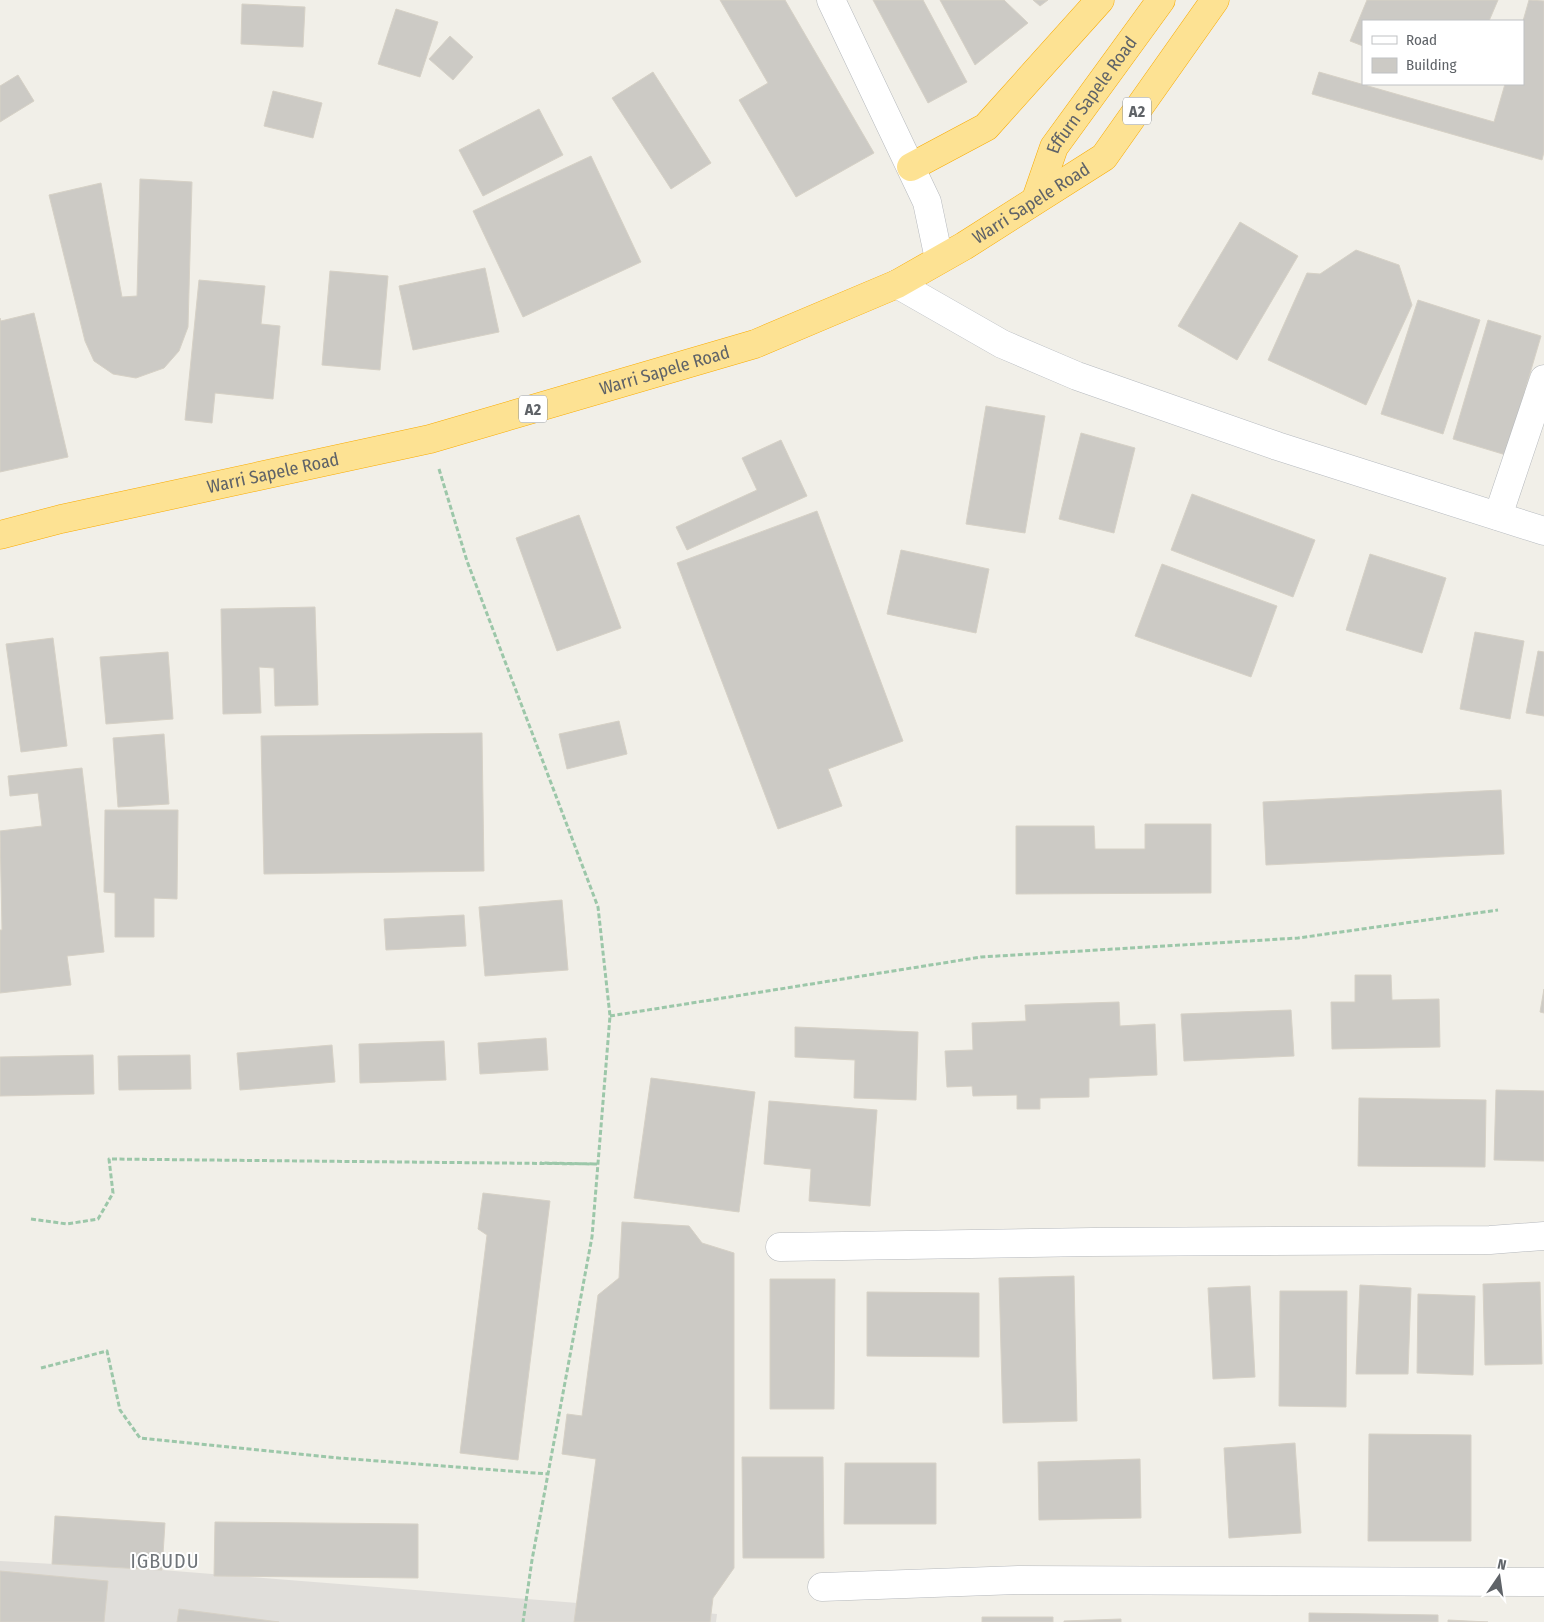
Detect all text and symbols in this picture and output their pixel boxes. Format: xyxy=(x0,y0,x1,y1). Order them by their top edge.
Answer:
legend xyxy=(1362,20,1524,85)
text: Road xyxy=(1406,31,1437,49)
street label: Effurn Sapele Road xyxy=(1042,32,1142,156)
text: Building xyxy=(1406,56,1457,74)
road number: A2 xyxy=(1123,98,1151,124)
street label: Warri Sapele Road xyxy=(968,158,1094,249)
street label: Warri Sapele Road xyxy=(597,341,732,400)
road number: A2 xyxy=(519,396,547,422)
street label: Warri Sapele Road xyxy=(205,448,341,498)
district label: IGBUDU xyxy=(131,1549,199,1573)
north arrow xyxy=(1474,1552,1524,1602)
text: N xyxy=(1496,1556,1508,1574)

